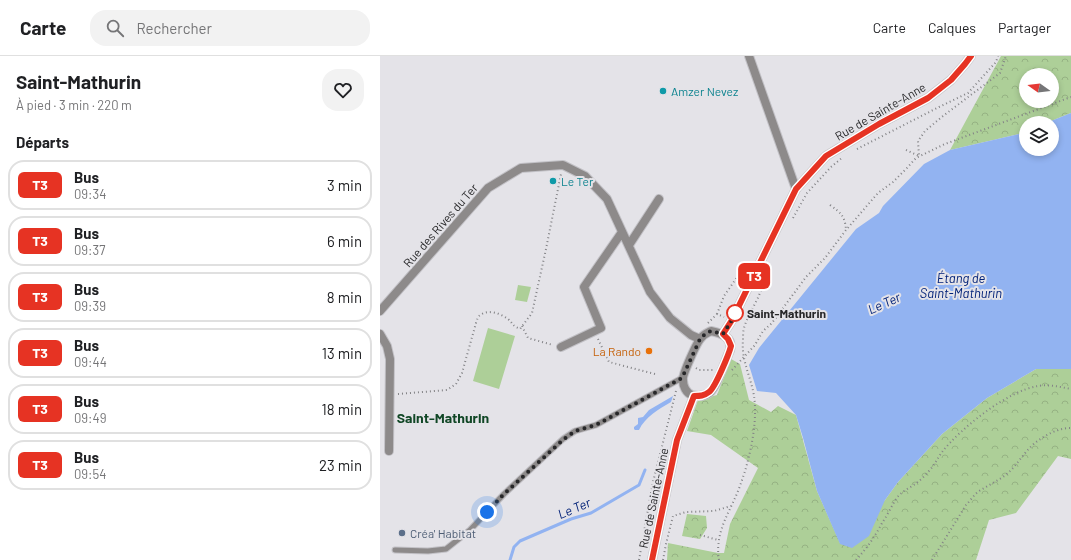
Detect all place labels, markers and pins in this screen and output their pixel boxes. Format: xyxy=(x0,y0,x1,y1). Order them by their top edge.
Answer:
place label: Amzer Nevez xyxy=(671,84,738,98)
marker: Amzer Nevez xyxy=(658,86,668,96)
place label: Le Ter xyxy=(561,174,594,188)
marker: Le Ter xyxy=(548,176,558,186)
marker: Saint-Mathurin xyxy=(726,304,744,322)
place label: Saint-Mathurin xyxy=(747,306,826,320)
place label: La Rando xyxy=(593,344,641,358)
marker: La Rando xyxy=(644,346,654,356)
place label: Créa' Habitat xyxy=(410,526,476,540)
marker: Créa' Habitat xyxy=(397,528,407,538)

